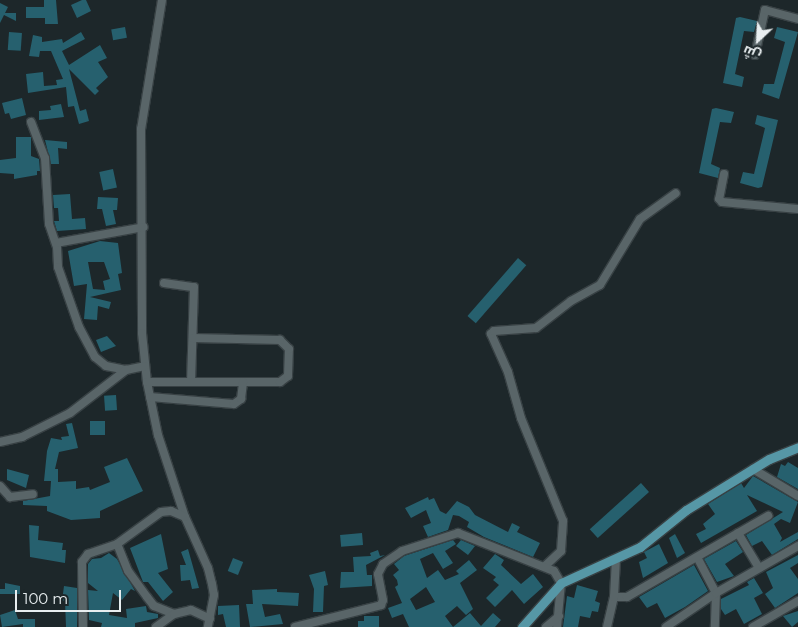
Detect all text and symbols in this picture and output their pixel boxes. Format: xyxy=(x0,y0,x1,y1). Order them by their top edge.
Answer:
north arrow xyxy=(733,15,783,65)
text: ش xyxy=(740,42,764,66)
scale bar xyxy=(18,580,124,612)
text: 100 m xyxy=(23,589,68,608)

